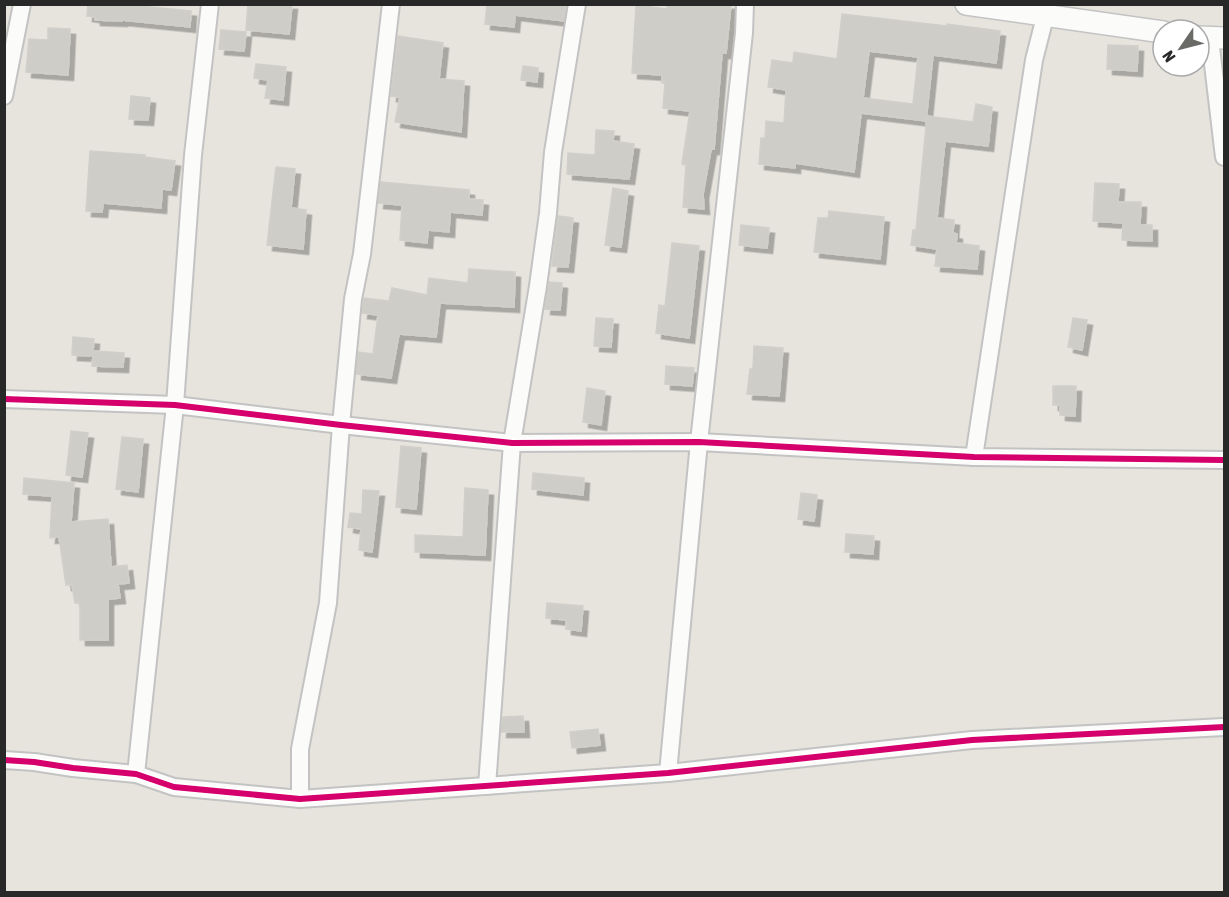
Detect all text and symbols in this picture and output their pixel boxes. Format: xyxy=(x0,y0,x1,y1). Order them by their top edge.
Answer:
north arrow xyxy=(1151,18,1211,78)
text: N xyxy=(1159,48,1179,66)

